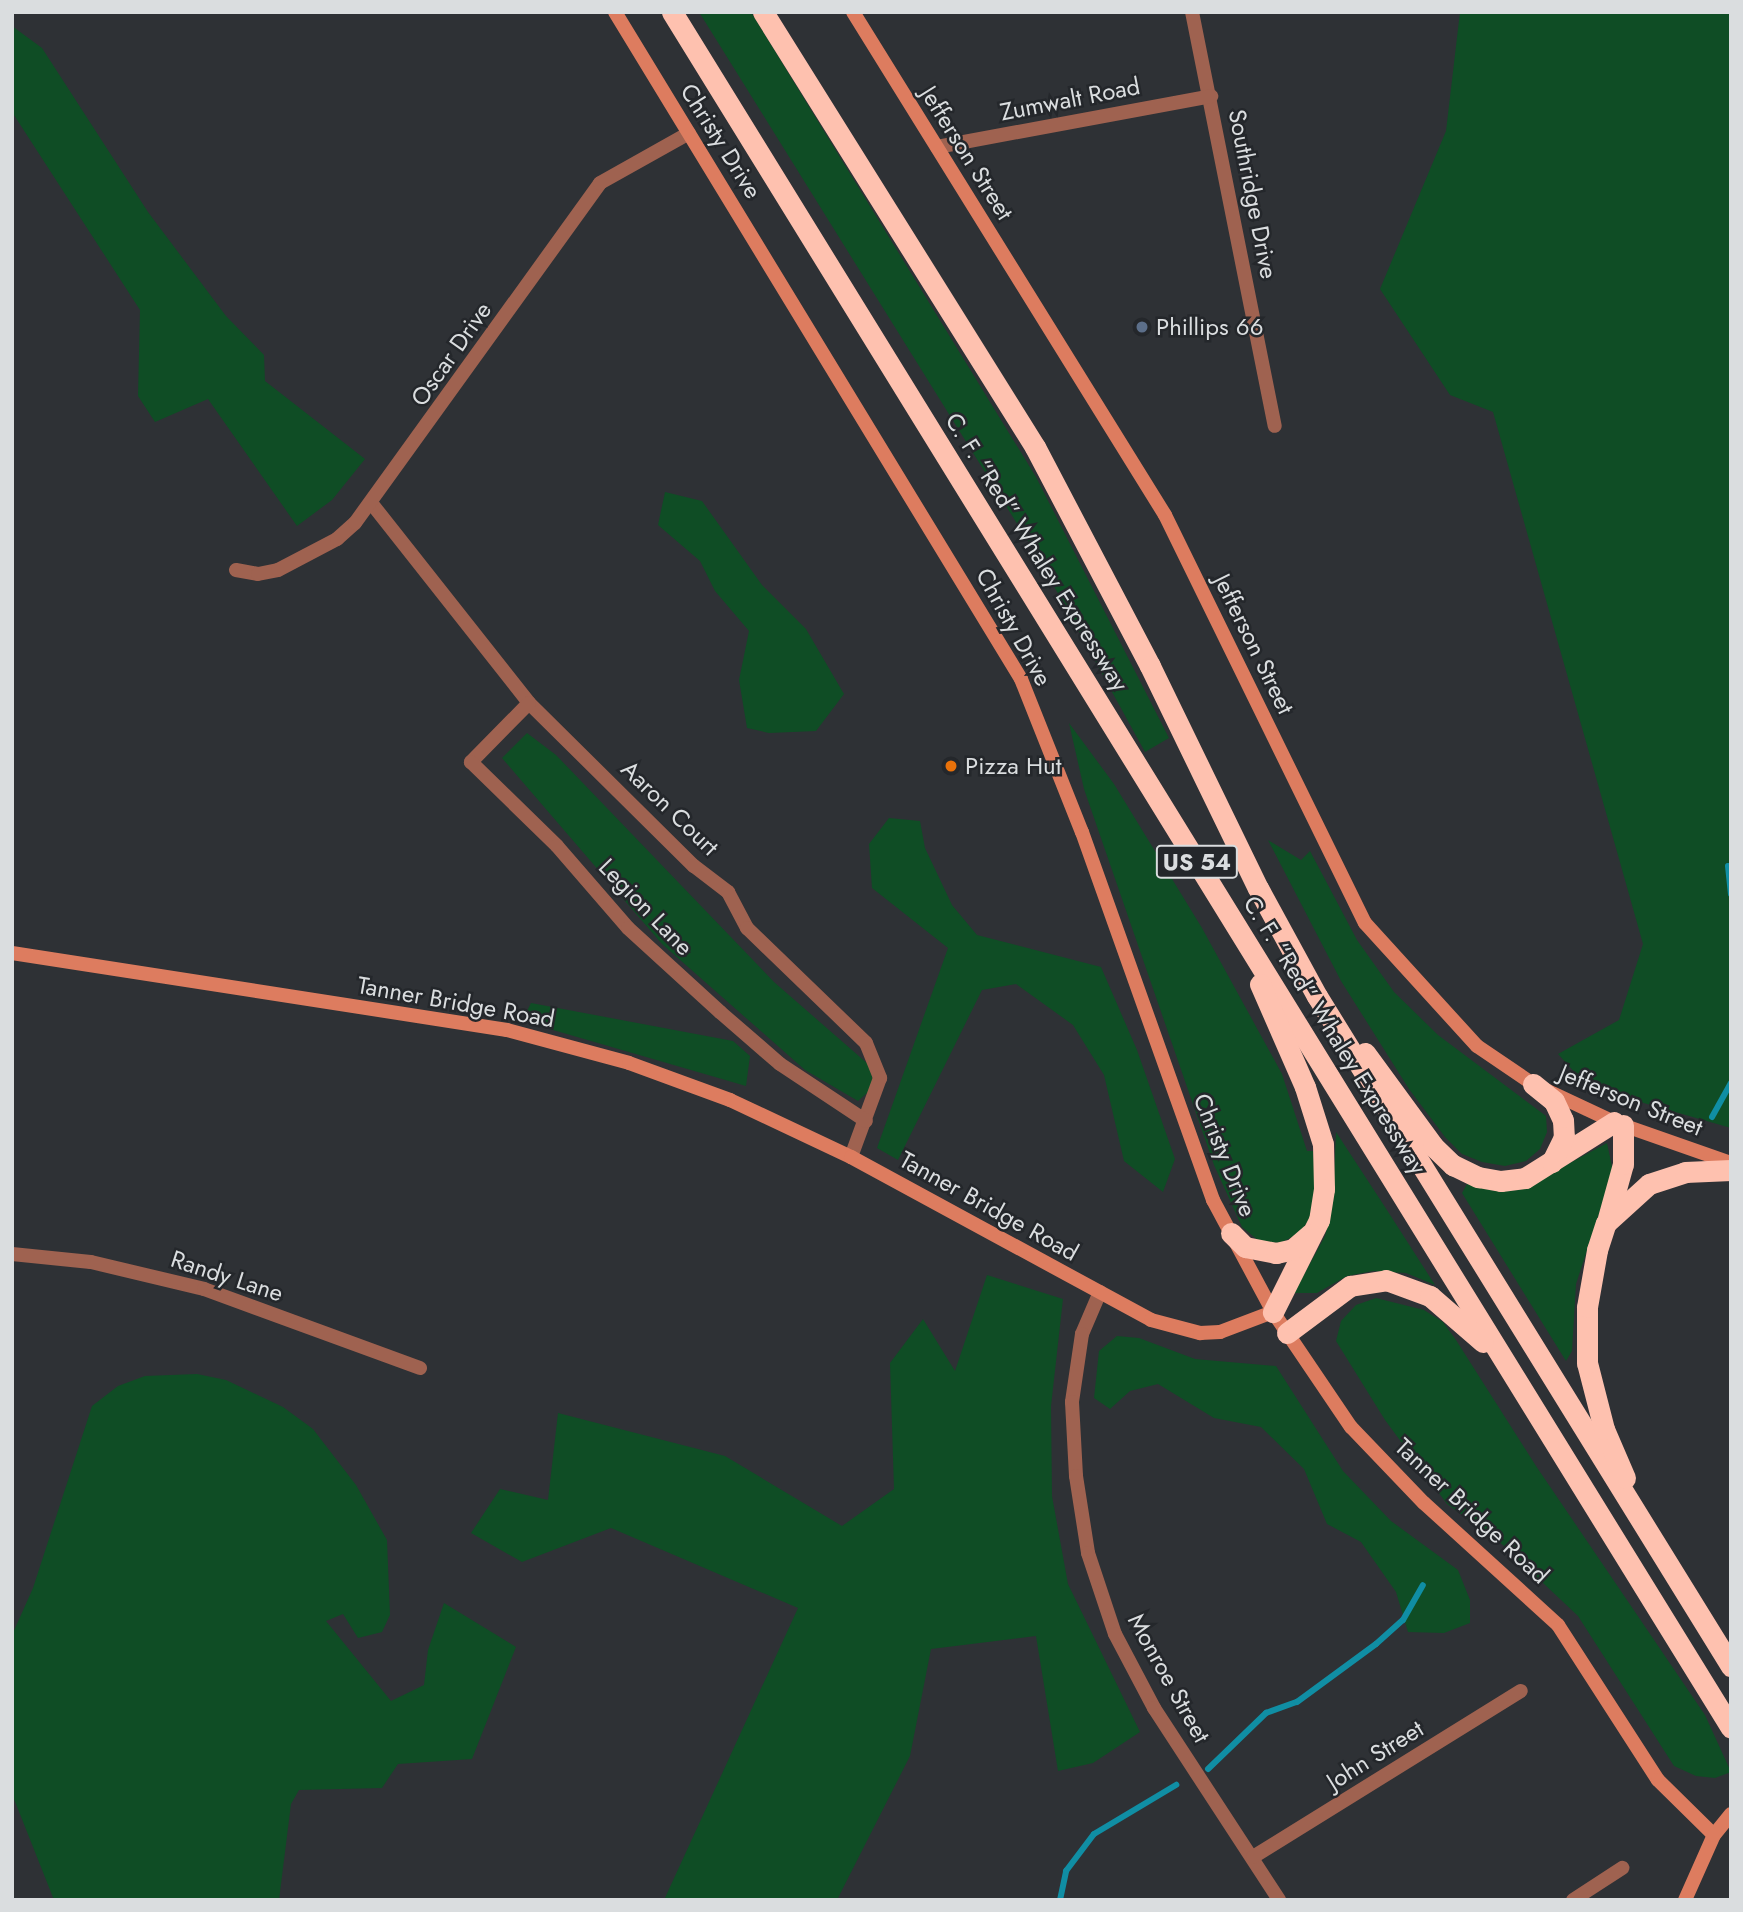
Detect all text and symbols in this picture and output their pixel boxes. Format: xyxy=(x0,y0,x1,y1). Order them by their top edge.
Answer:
street label: Zumwalt Road xyxy=(998,71,1142,127)
street label: Christy Drive xyxy=(674,78,768,204)
street label: Jefferson Street xyxy=(914,81,1020,225)
street label: Southridge Drive xyxy=(1222,107,1284,281)
street label: Oscar Drive xyxy=(405,296,497,412)
place label: Phillips 66 xyxy=(1156,313,1263,341)
marker: Phillips 66 xyxy=(1134,319,1150,335)
street label: C. F. “Red” Whaley Expressway xyxy=(939,408,1135,696)
street label: Christy Drive xyxy=(970,563,1058,691)
street label: Jefferson Street xyxy=(1208,569,1300,719)
place label: Pizza Hut xyxy=(965,752,1061,780)
street label: Aaron Court xyxy=(615,754,725,862)
marker: Pizza Hut xyxy=(943,758,959,774)
road number: US 54 xyxy=(1155,842,1239,882)
street label: Legion Lane xyxy=(593,853,699,961)
street label: C. F. “Red” Whaley Expressway xyxy=(1237,891,1433,1179)
street label: Tanner Bridge Road xyxy=(355,970,557,1034)
street label: Jefferson Street xyxy=(1555,1058,1707,1142)
street label: Christy Drive xyxy=(1187,1089,1263,1221)
street label: Tanner Bridge Road xyxy=(895,1145,1083,1267)
street label: Randy Lane xyxy=(167,1244,287,1308)
street label: Tanner Bridge Road xyxy=(1389,1432,1555,1590)
street label: Monroe Street xyxy=(1122,1609,1216,1747)
street label: John Street xyxy=(1321,1714,1429,1796)

